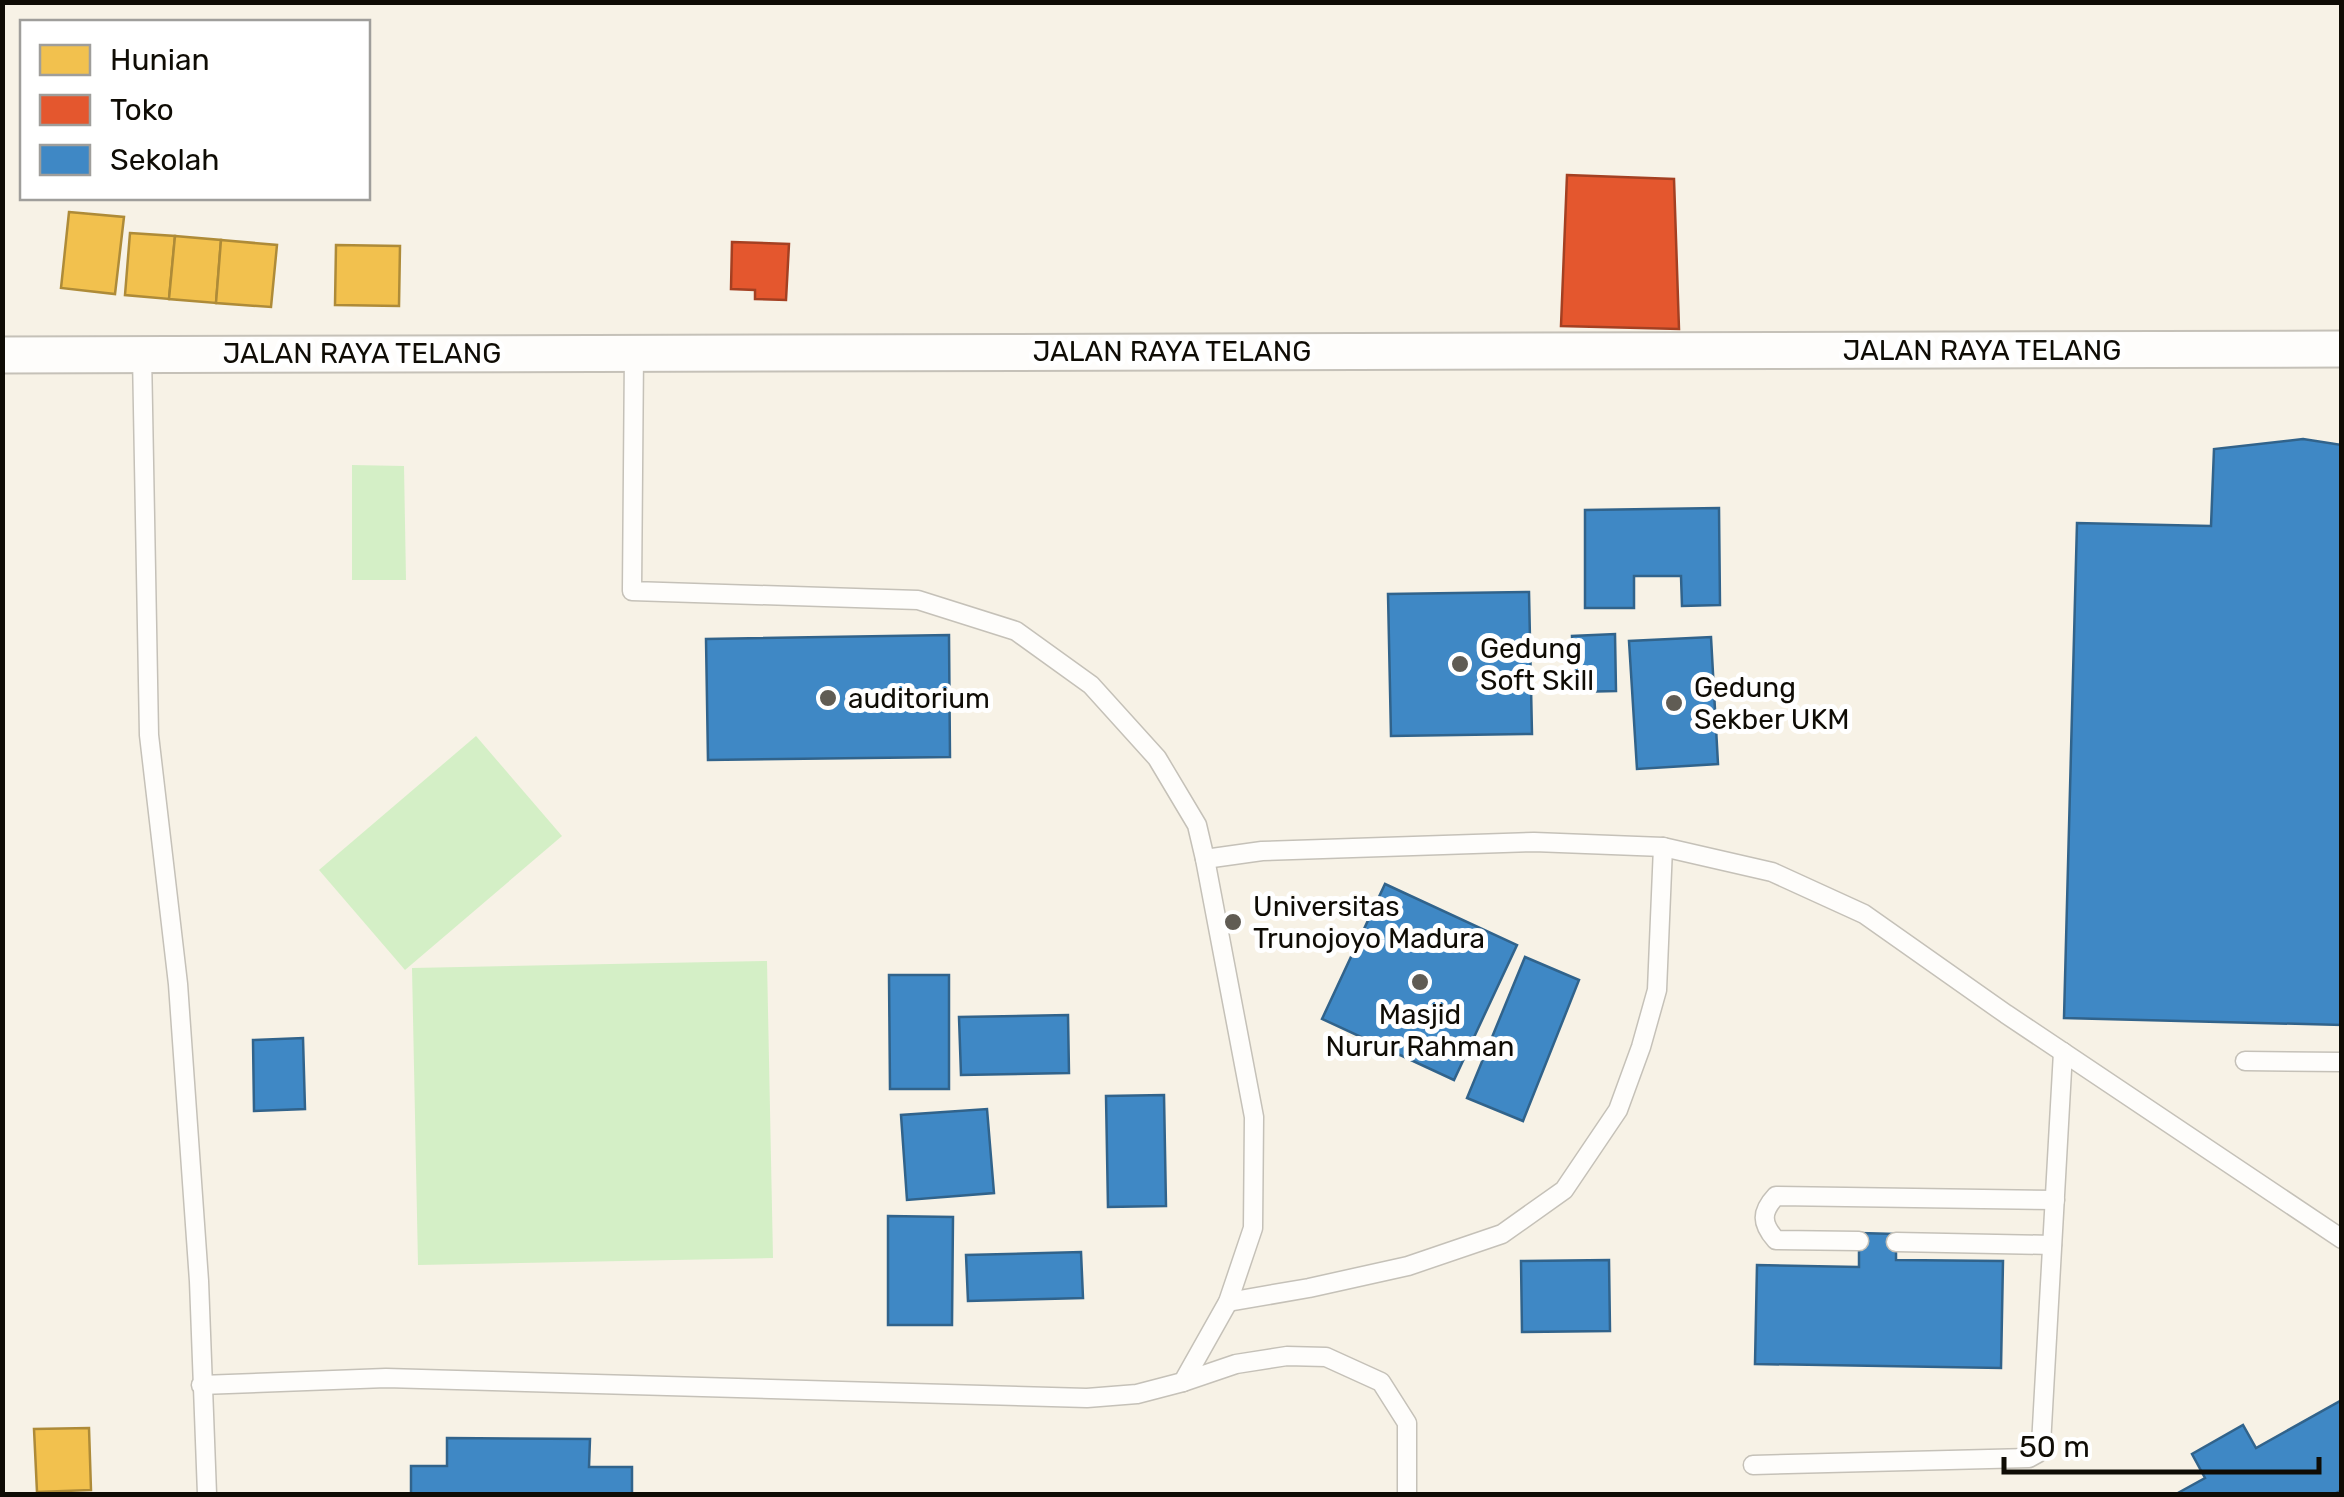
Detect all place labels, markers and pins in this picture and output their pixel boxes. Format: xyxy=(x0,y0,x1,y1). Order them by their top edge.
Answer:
place label: Gedung Soft Skill xyxy=(1480,632,1594,697)
marker: Gedung Soft Skill xyxy=(1449,653,1471,675)
place label: Gedung Sekber UKM xyxy=(1694,671,1849,736)
place label: auditorium xyxy=(848,682,990,715)
marker: auditorium xyxy=(817,687,839,709)
marker: Gedung Sekber UKM xyxy=(1663,692,1685,714)
place label: Universitas Trunojoyo Madura xyxy=(1253,890,1485,955)
marker: Universitas Trunojoyo Madura xyxy=(1222,911,1244,933)
marker: Masjid Nurur Rahman xyxy=(1409,971,1431,993)
place label: Masjid Nurur Rahman xyxy=(1326,998,1514,1063)

